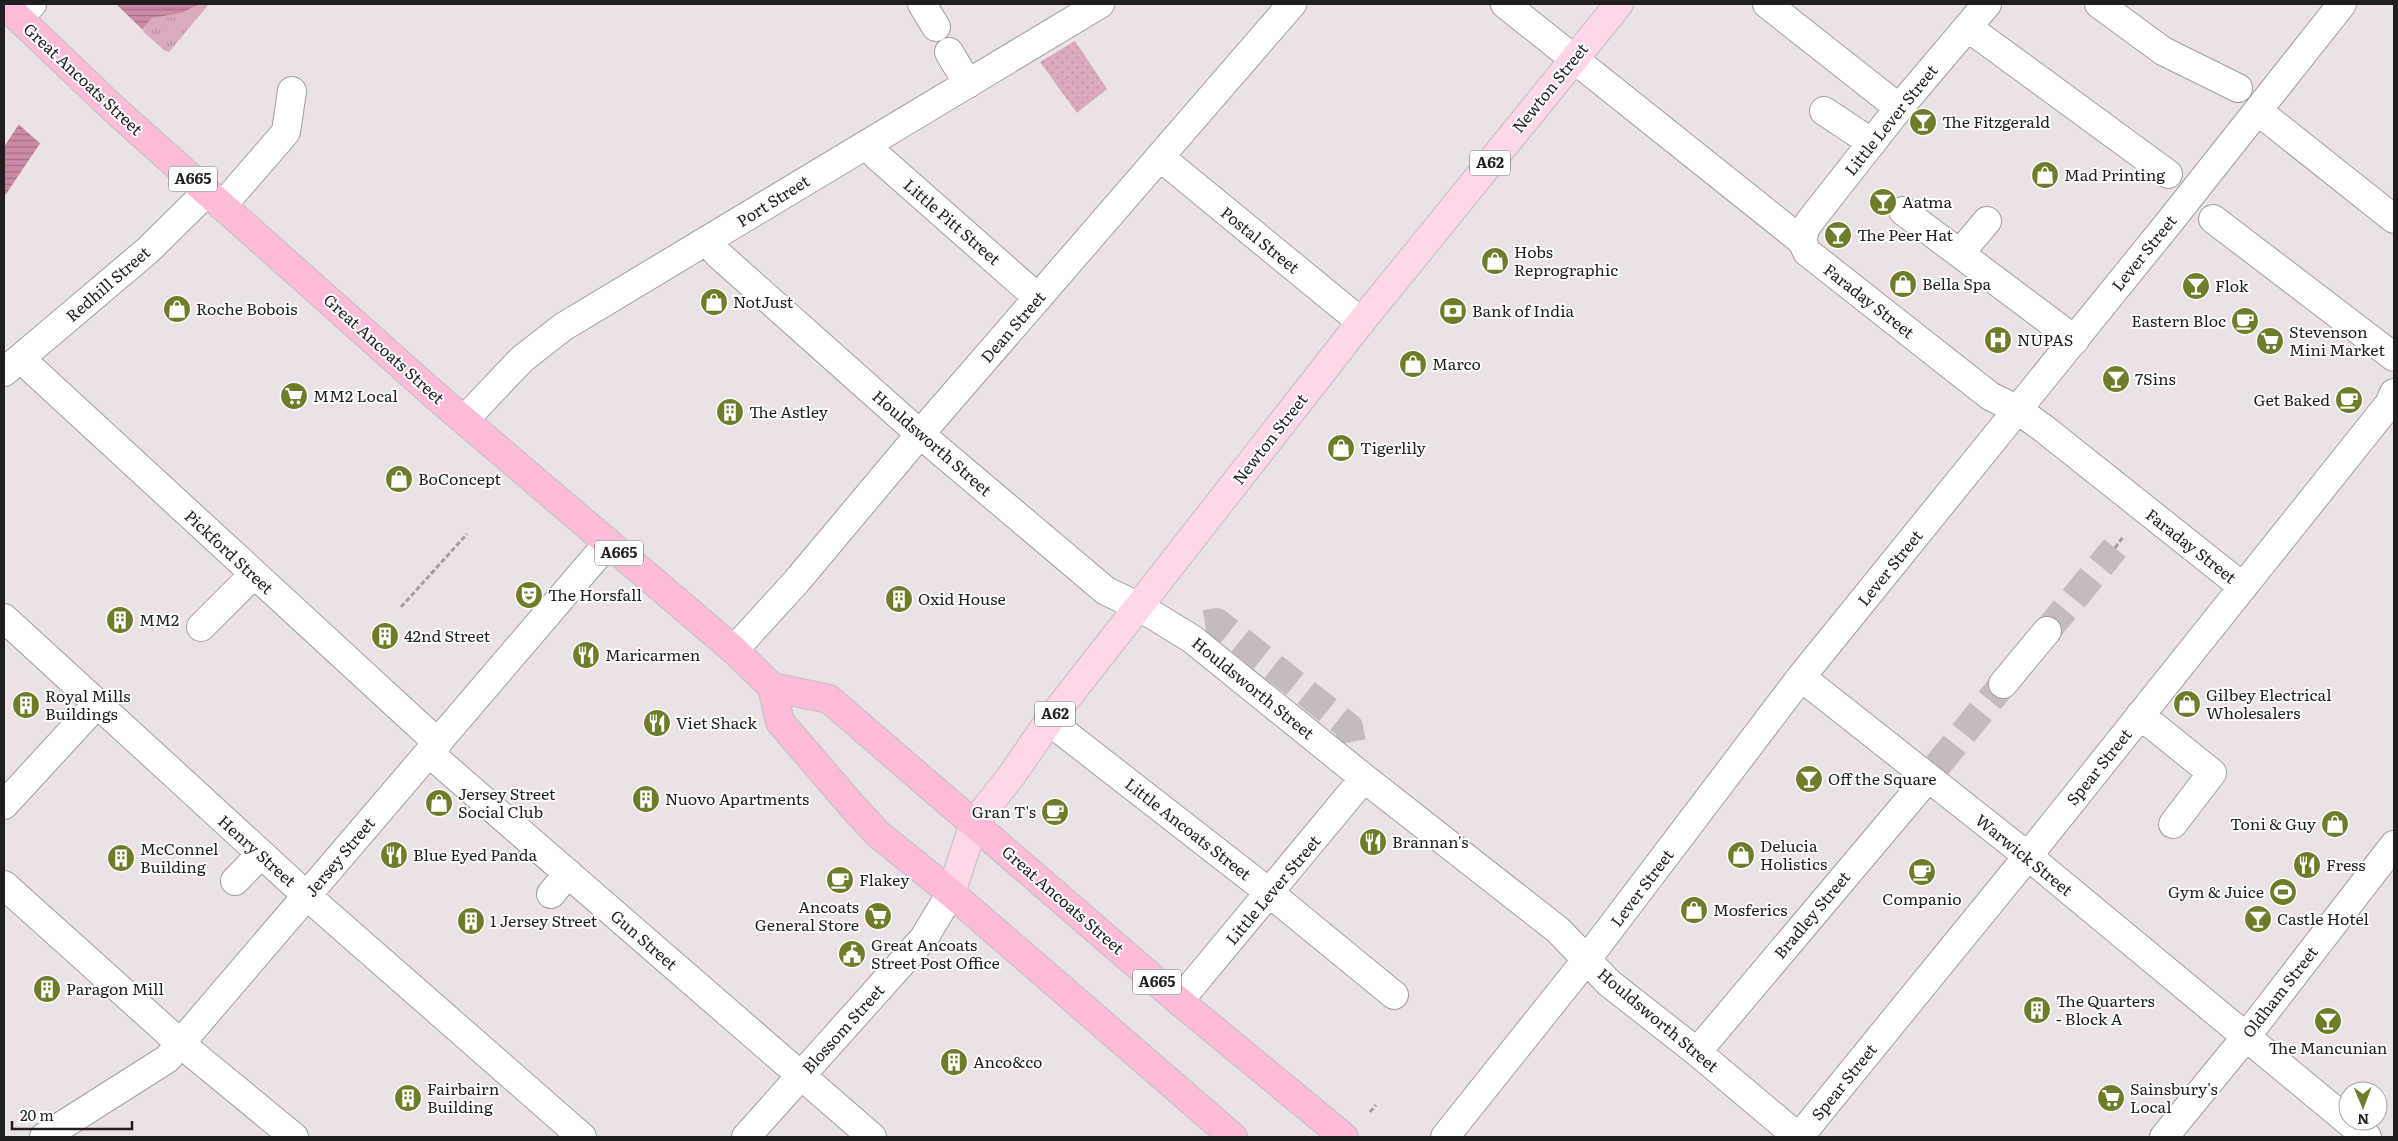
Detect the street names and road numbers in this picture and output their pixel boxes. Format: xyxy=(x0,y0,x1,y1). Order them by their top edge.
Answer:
street label: Great Ancoats Street xyxy=(19,17,149,140)
street label: Newton Street xyxy=(1505,37,1593,138)
street label: Little Lever Street xyxy=(1838,58,1943,180)
road number: A62 xyxy=(1470,150,1510,176)
road number: A665 xyxy=(169,166,217,192)
street label: Port Street xyxy=(731,168,814,232)
street label: Little Pitt Street xyxy=(899,172,1007,270)
street label: Postal Street xyxy=(1216,200,1306,279)
street label: Lever Street xyxy=(2105,209,2182,296)
street label: Redhill Street xyxy=(60,239,155,327)
street label: Faraday Street xyxy=(1819,257,1921,344)
street label: Dean Street xyxy=(974,285,1051,368)
street label: Great Ancoats Street xyxy=(319,287,451,409)
street label: Houldsworth Street xyxy=(868,384,998,501)
street label: Newton Street xyxy=(1226,387,1313,489)
street label: Faraday Street xyxy=(2141,502,2243,589)
street label: Pickford Street xyxy=(180,504,280,599)
street label: Lever Street xyxy=(1851,524,1928,611)
road number: A665 xyxy=(595,540,643,566)
street label: Houldsworth Street xyxy=(1187,630,1320,744)
road number: A62 xyxy=(1035,702,1075,726)
street label: Spear Street xyxy=(2060,722,2137,810)
street label: Little Ancoats Street xyxy=(1120,771,1257,886)
street label: Warwick Street xyxy=(1971,807,2079,901)
street label: Henry Street xyxy=(213,809,302,892)
street label: Jersey Street xyxy=(299,811,380,901)
street label: Little Lever Street xyxy=(1219,829,1326,949)
street label: Great Ancoats Street xyxy=(997,839,1131,960)
street label: Lever Street xyxy=(1604,843,1679,931)
street label: Bradley Street xyxy=(1767,865,1855,963)
street label: Gun Street xyxy=(606,903,684,975)
street label: Oldham Street xyxy=(2236,940,2323,1042)
street label: Houldsworth Street xyxy=(1593,961,1725,1077)
road number: A665 xyxy=(1133,970,1181,994)
street label: Blossom Street xyxy=(796,978,889,1078)
street label: Spear Street xyxy=(1805,1037,1882,1125)

